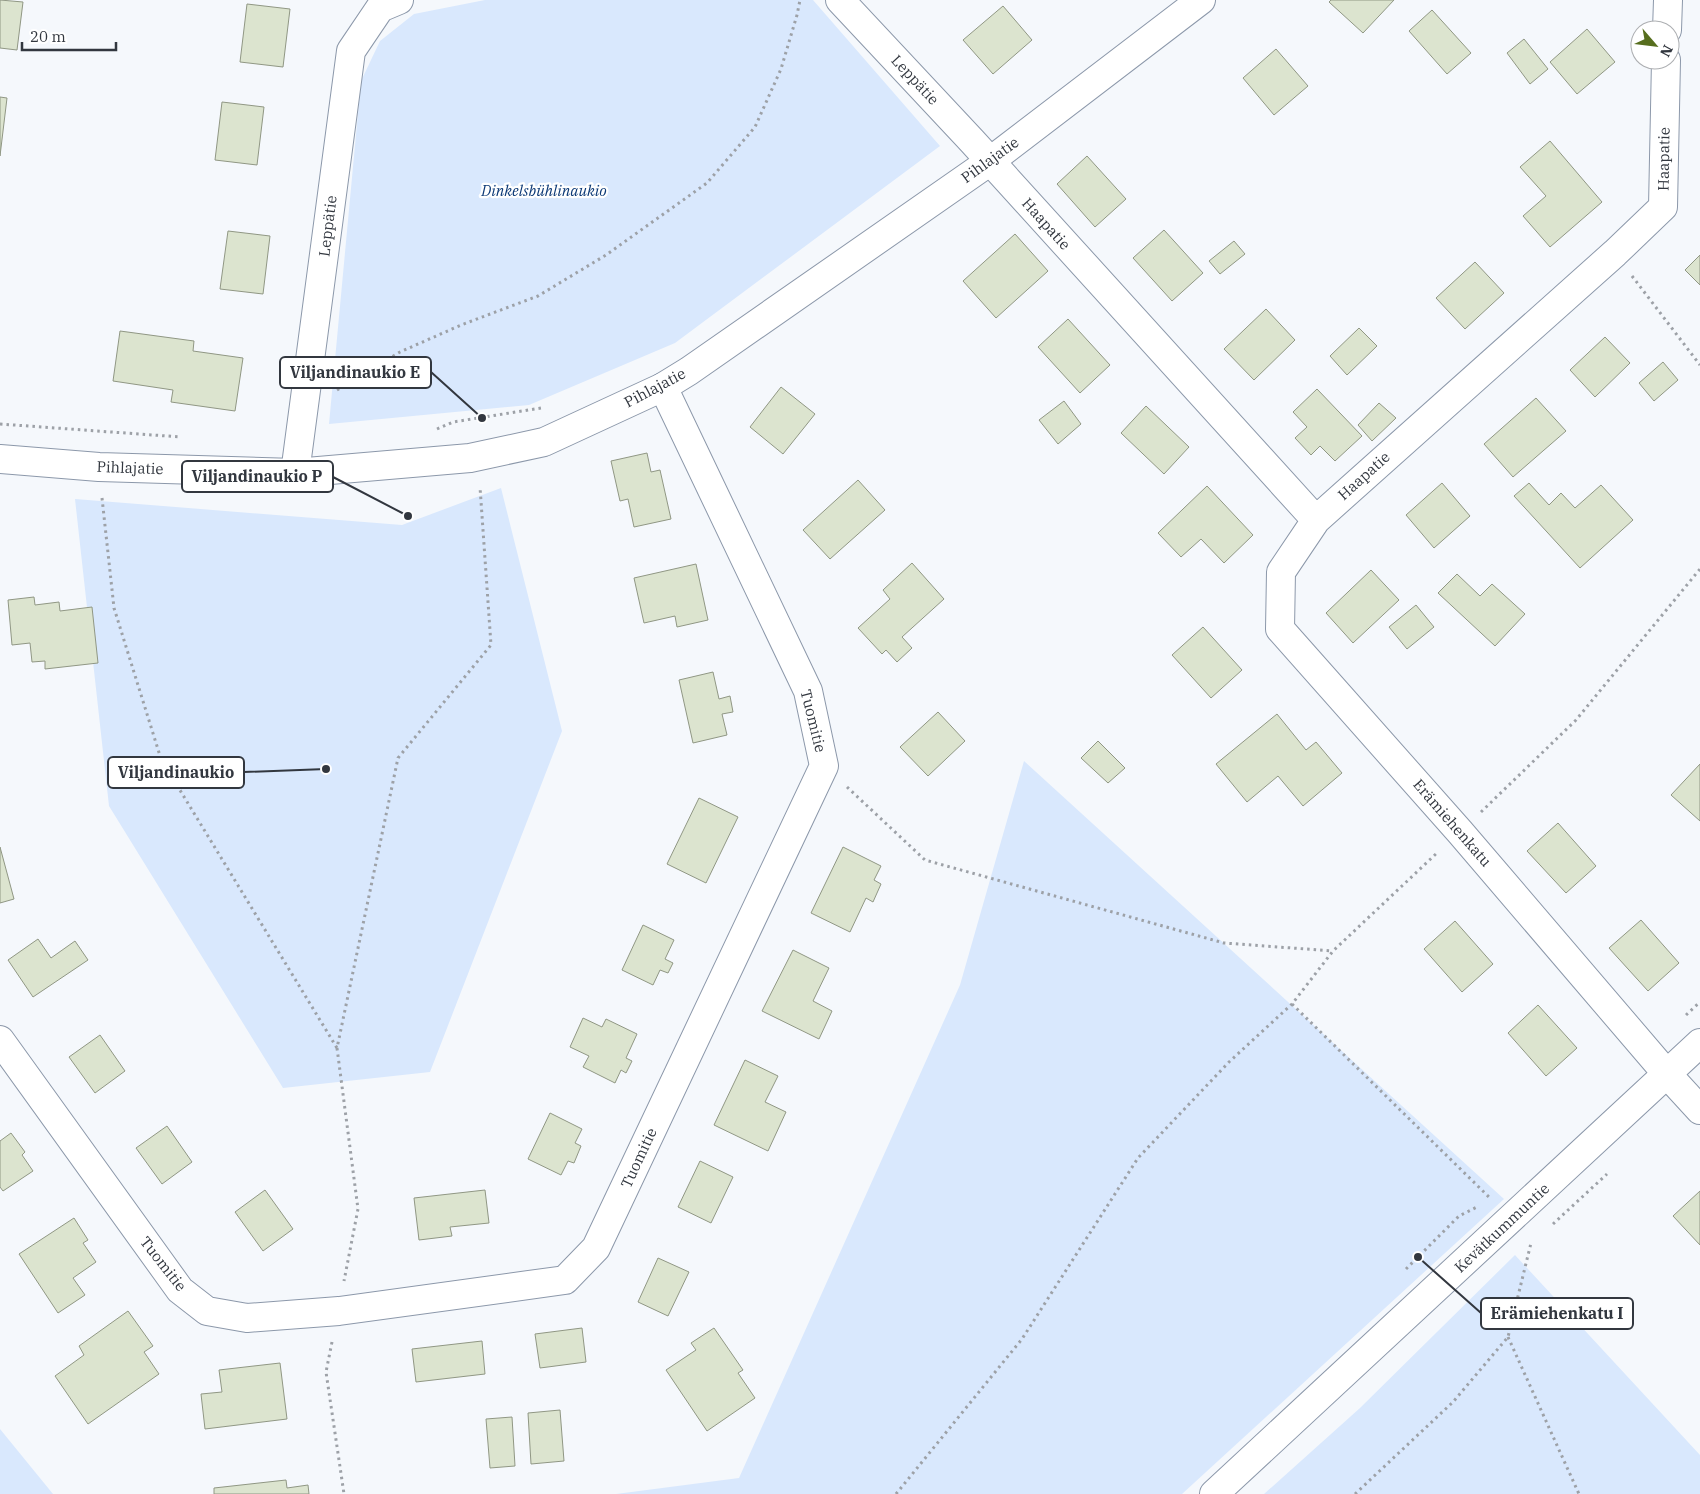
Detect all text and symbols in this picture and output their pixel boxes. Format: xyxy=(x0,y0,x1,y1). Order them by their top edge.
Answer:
scale bar xyxy=(22,20,116,52)
north arrow xyxy=(1630,20,1680,70)
text: 20 m xyxy=(30,27,66,46)
text: N xyxy=(1656,42,1677,60)
street label: Leppätie xyxy=(887,51,943,109)
street label: Haapatie xyxy=(1653,127,1674,191)
street label: Pihlajatie xyxy=(957,132,1022,187)
park label: Dinkelsbühlinaukio xyxy=(480,181,607,200)
street label: Leppätie xyxy=(314,194,341,258)
street label: Haapatie xyxy=(1018,194,1075,254)
callout: Viljandinaukio E xyxy=(280,357,431,388)
text: Viljandinaukio E xyxy=(290,362,420,382)
street label: Pihlajatie xyxy=(621,363,689,412)
street label: Haapatie xyxy=(1334,447,1394,504)
street label: Pihlajatie xyxy=(96,457,164,478)
callout: Viljandinaukio P xyxy=(182,461,333,492)
text: Viljandinaukio P xyxy=(191,466,323,486)
street label: Tuomitie xyxy=(796,687,830,754)
callout: Viljandinaukio xyxy=(108,757,244,788)
text: Viljandinaukio xyxy=(118,762,234,782)
street label: Erämiehenkatu xyxy=(1409,775,1496,870)
street label: Tuomitie xyxy=(616,1125,661,1191)
street label: Kevätkummuntie xyxy=(1450,1179,1553,1276)
street label: Tuomitie xyxy=(136,1233,191,1295)
callout: Erämiehenkatu I xyxy=(1481,1298,1633,1329)
text: Erämiehenkatu I xyxy=(1491,1303,1623,1323)

